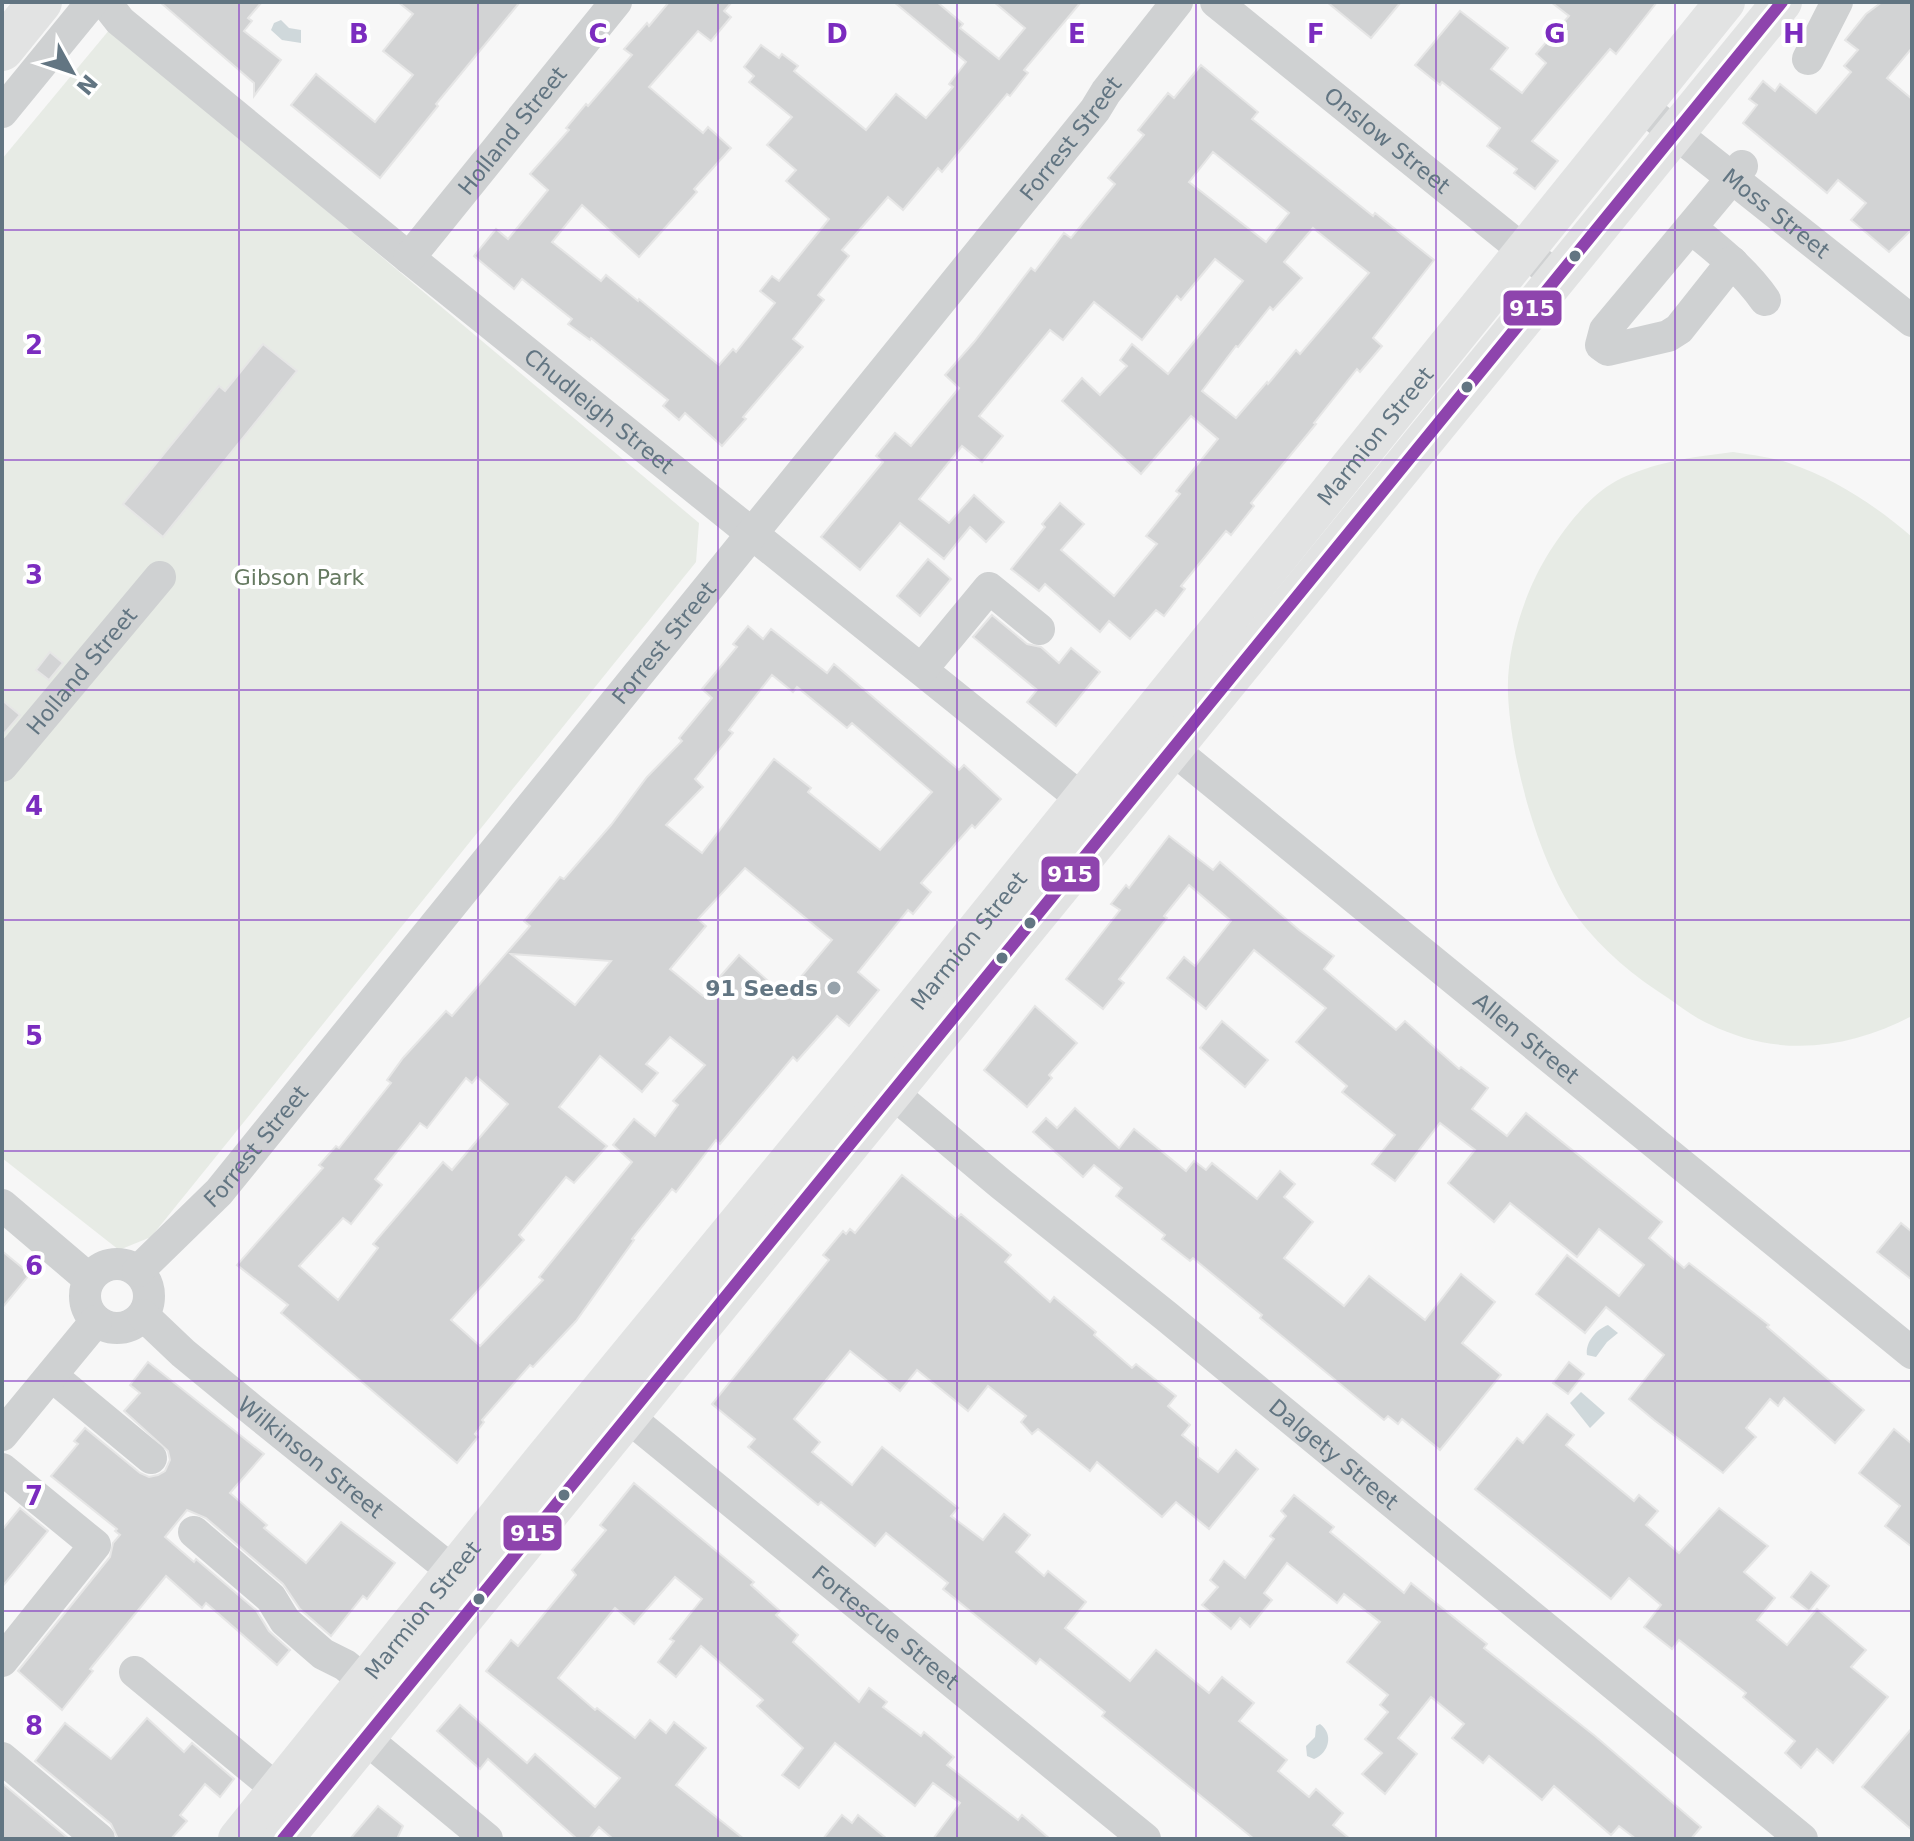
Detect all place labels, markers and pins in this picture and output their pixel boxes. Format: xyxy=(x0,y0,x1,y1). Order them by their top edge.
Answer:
unlabelled marker xyxy=(1567,248,1583,264)
unlabelled marker xyxy=(1459,379,1475,395)
unlabelled marker xyxy=(1022,915,1038,931)
unlabelled marker xyxy=(994,950,1010,966)
place label: 91 Seeds xyxy=(705,976,818,1001)
marker: 91 Seeds xyxy=(825,979,843,997)
unlabelled marker xyxy=(556,1487,572,1503)
unlabelled marker xyxy=(471,1591,487,1607)

